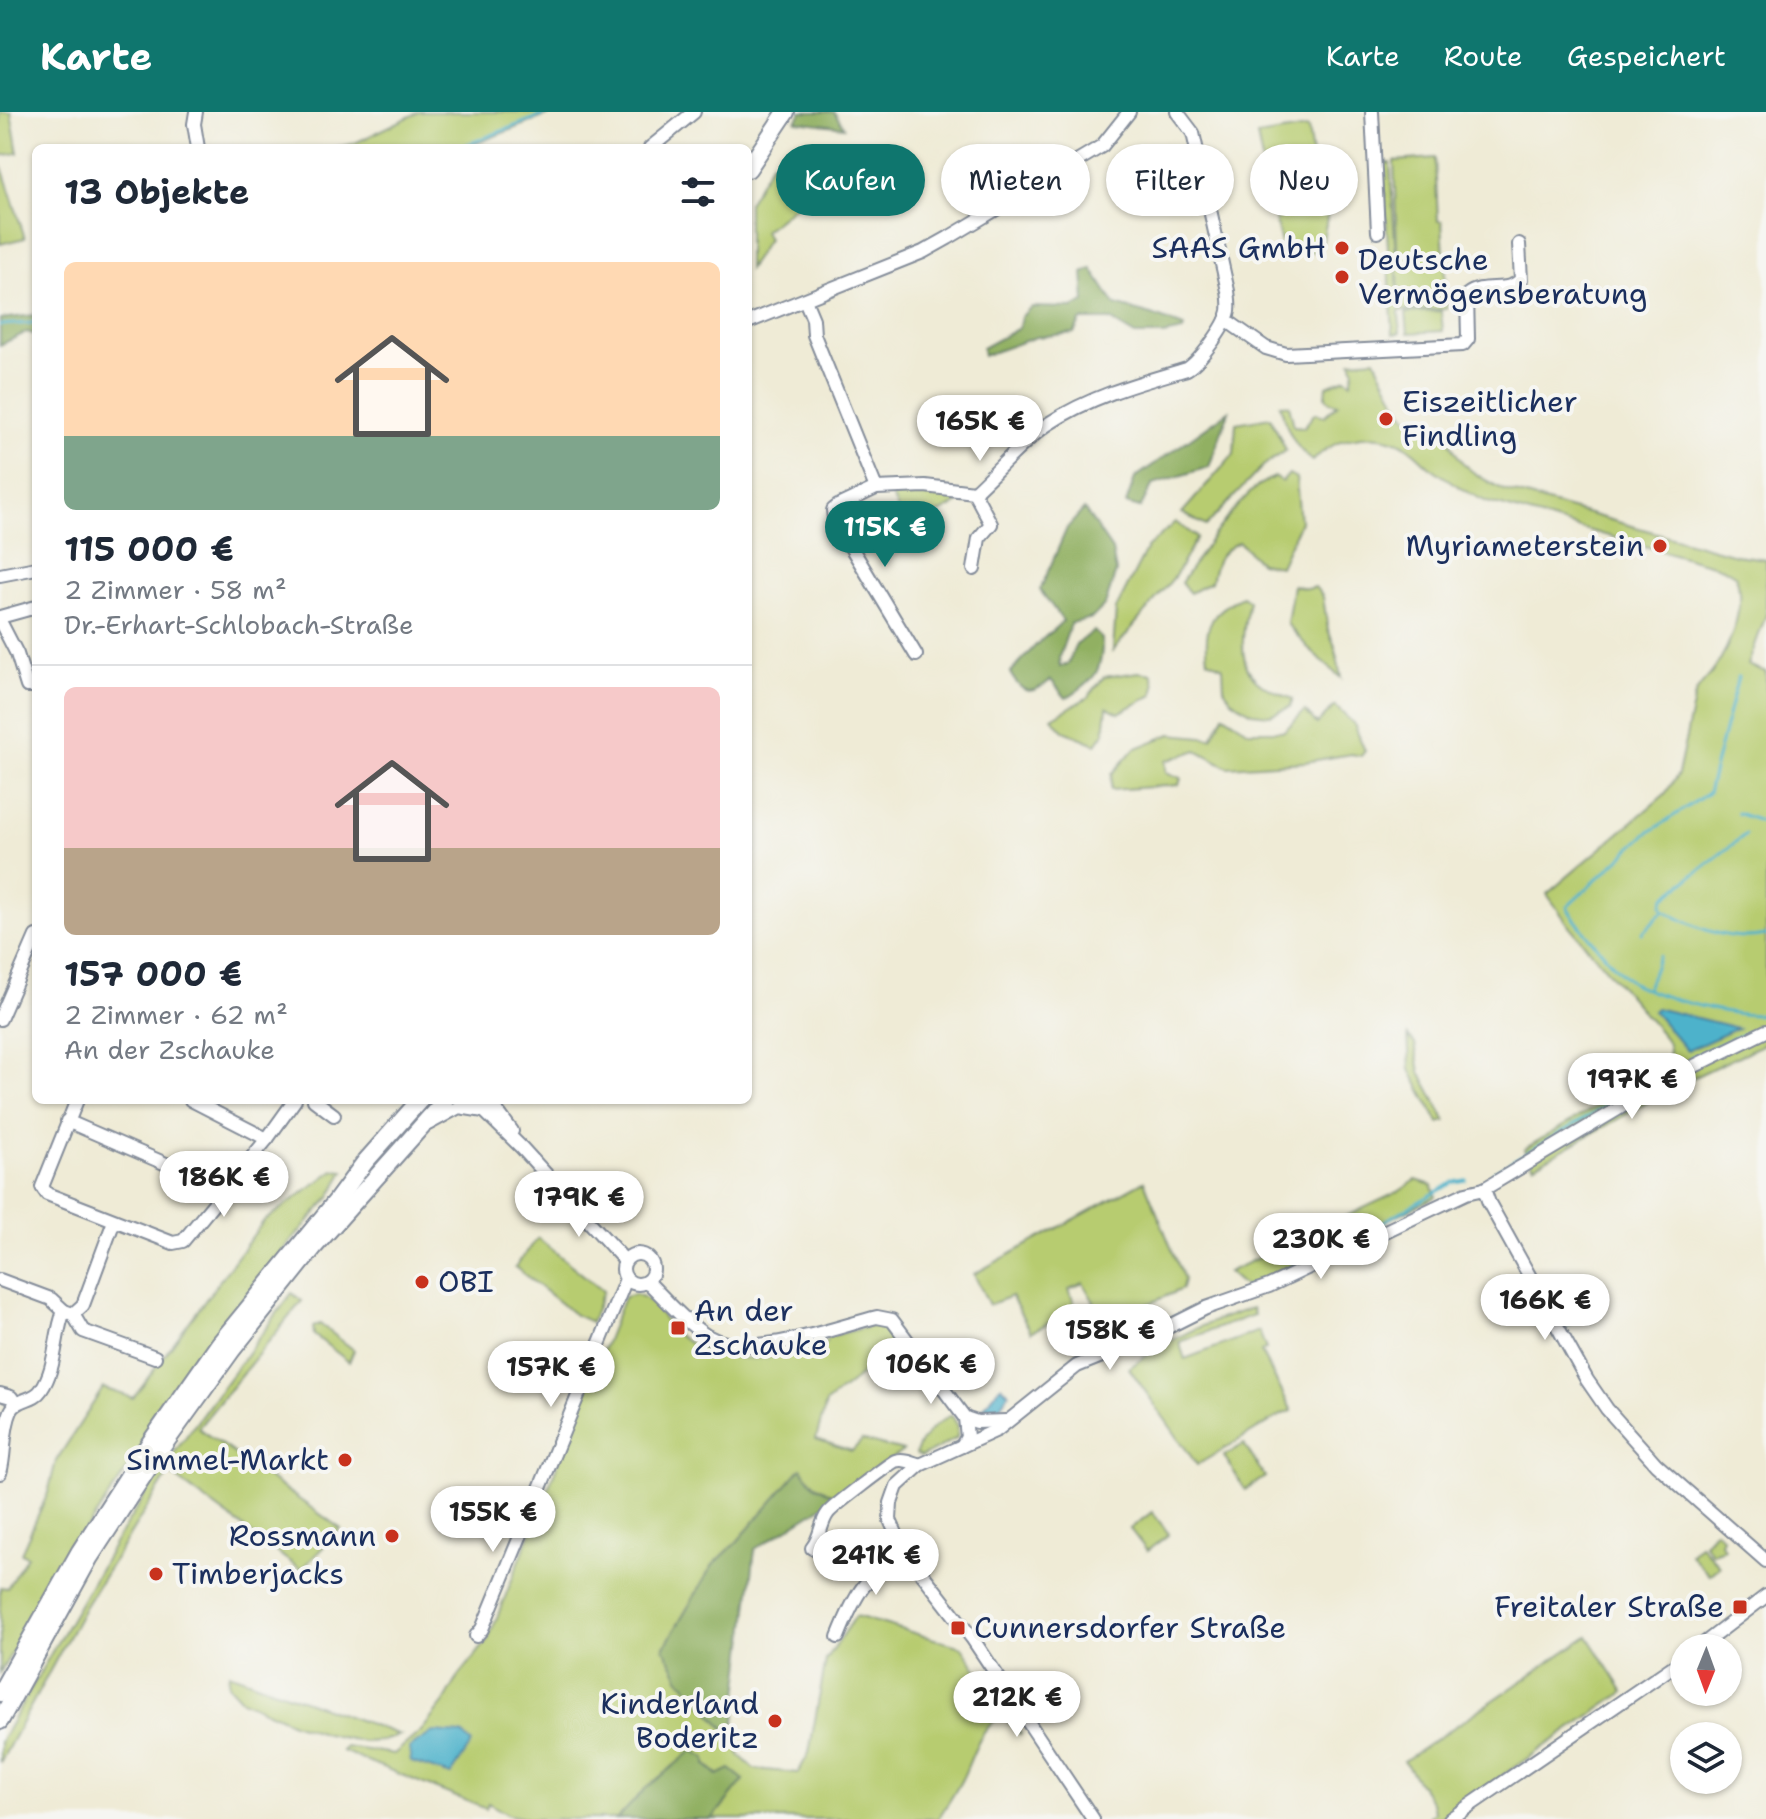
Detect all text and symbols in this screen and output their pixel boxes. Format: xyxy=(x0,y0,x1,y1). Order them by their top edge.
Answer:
text: Karte xyxy=(40,31,152,82)
text: Karte xyxy=(1326,37,1400,75)
text: Route xyxy=(1444,37,1523,75)
text: Gespeichert xyxy=(1567,37,1726,75)
chip: Kaufen xyxy=(776,144,925,216)
chip: Mieten xyxy=(941,144,1090,216)
chip: Filter xyxy=(1106,144,1234,216)
chip: Neu xyxy=(1250,144,1358,216)
text: 13 Objekte xyxy=(64,169,249,215)
icon: filters xyxy=(676,170,720,214)
place label: SAAS GmbH xyxy=(1152,227,1326,268)
marker: SAAS GmbH xyxy=(1333,239,1351,257)
place label: Deutsche Vermögensberatung xyxy=(1358,239,1647,314)
marker: Deutsche Vermögensberatung xyxy=(1333,268,1351,286)
icon: home xyxy=(320,314,464,458)
place label: Eiszeitlicher Findling xyxy=(1402,381,1578,456)
pin: 165K € xyxy=(915,395,1045,463)
text: 165K € xyxy=(935,403,1025,438)
marker: Eiszeitlicher Findling xyxy=(1377,410,1395,428)
pin: 115K € xyxy=(820,501,950,569)
text: 115K € xyxy=(843,509,927,544)
place label: Myriameterstein xyxy=(1406,525,1644,566)
text: 115 000 € xyxy=(64,526,234,572)
marker: Myriameterstein xyxy=(1651,537,1669,555)
text: 2 Zimmer · 58 m² xyxy=(64,572,287,607)
text: Dr.-Erhart-Schlobach-Straße xyxy=(64,607,414,642)
icon: home xyxy=(320,739,464,883)
text: 157 000 € xyxy=(64,951,242,997)
text: 2 Zimmer · 62 m² xyxy=(64,997,288,1032)
text: An der Zschauke xyxy=(64,1032,275,1067)
pin: 197K € xyxy=(1567,1053,1697,1121)
text: 197K € xyxy=(1586,1061,1678,1096)
pin: 186K € xyxy=(159,1151,289,1219)
text: 186K € xyxy=(178,1159,270,1194)
pin: 179K € xyxy=(514,1171,644,1239)
text: 179K € xyxy=(533,1179,625,1214)
pin: 230K € xyxy=(1256,1213,1386,1281)
text: 230K € xyxy=(1271,1221,1371,1256)
place label: OBI xyxy=(438,1261,494,1302)
marker: OBI xyxy=(413,1273,431,1291)
pin: 166K € xyxy=(1480,1274,1610,1342)
text: 166K € xyxy=(1499,1282,1591,1317)
place label: An der Zschauke xyxy=(694,1290,828,1365)
pin: 158K € xyxy=(1045,1304,1175,1372)
text: 158K € xyxy=(1065,1312,1155,1347)
marker: An der Zschauke xyxy=(669,1319,687,1337)
pin: 106K € xyxy=(866,1338,996,1406)
pin: 157K € xyxy=(486,1341,616,1409)
text: 106K € xyxy=(885,1346,977,1381)
text: 157K € xyxy=(506,1349,596,1384)
place label: Simmel-Markt xyxy=(126,1439,329,1480)
marker: Simmel-Markt xyxy=(336,1451,354,1469)
pin: 155K € xyxy=(428,1486,558,1554)
text: 155K € xyxy=(449,1494,537,1529)
place label: Rossmann xyxy=(229,1515,376,1556)
marker: Rossmann xyxy=(383,1527,401,1545)
pin: 241K € xyxy=(811,1529,941,1597)
text: 241K € xyxy=(831,1537,921,1572)
place label: Timberjacks xyxy=(172,1553,344,1594)
marker: Timberjacks xyxy=(147,1565,165,1583)
place label: Freitaler Straße xyxy=(1494,1586,1724,1627)
marker: Freitaler Straße xyxy=(1731,1598,1749,1616)
place label: Cunnersdorfer Straße xyxy=(974,1607,1286,1648)
marker: Cunnersdorfer Straße xyxy=(949,1619,967,1637)
north arrow xyxy=(1670,1634,1742,1706)
map controls xyxy=(1670,1634,1742,1794)
pin: 212K € xyxy=(952,1671,1082,1739)
text: 212K € xyxy=(971,1679,1063,1714)
place label: Kinderland Boderitz xyxy=(600,1683,759,1758)
marker: Kinderland Boderitz xyxy=(766,1712,784,1730)
button: layers xyxy=(1670,1722,1742,1794)

